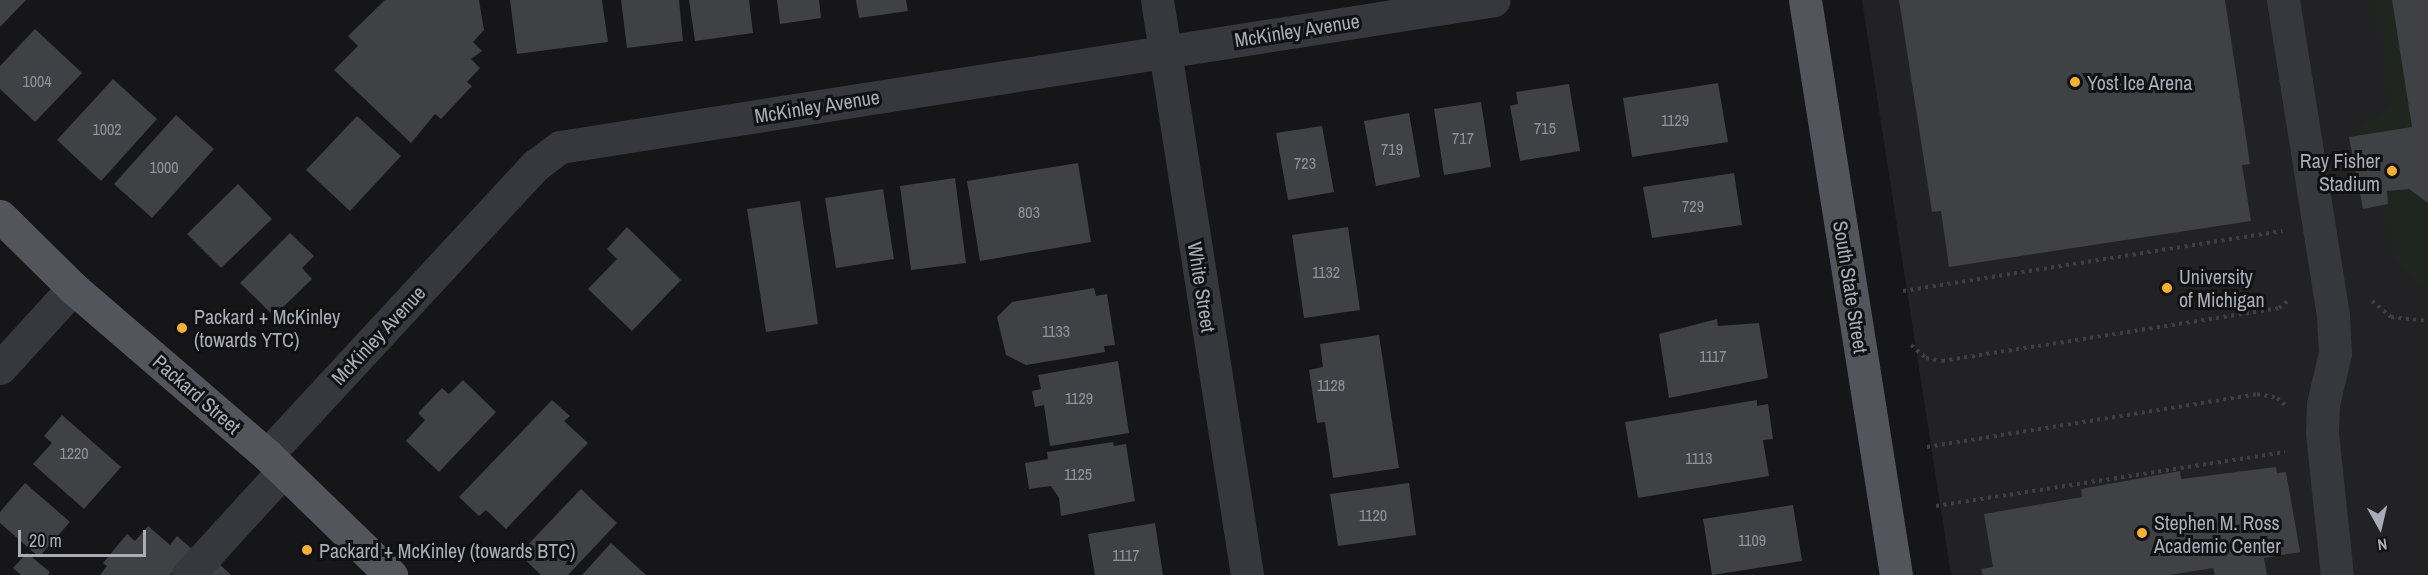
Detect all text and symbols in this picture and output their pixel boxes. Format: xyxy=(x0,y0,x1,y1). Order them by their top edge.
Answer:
street label: McKinley Avenue xyxy=(1232,8,1362,52)
place label: Yost Ice Arena xyxy=(2087,70,2193,94)
house number: 1004 xyxy=(22,71,52,91)
marker: Yost Ice Arena xyxy=(2068,75,2082,89)
street label: McKinley Avenue xyxy=(752,84,882,128)
house number: 1129 xyxy=(1661,110,1689,130)
house number: 715 xyxy=(1534,118,1556,138)
house number: 1002 xyxy=(92,119,122,139)
house number: 717 xyxy=(1452,128,1474,148)
house number: 719 xyxy=(1381,139,1403,159)
place label: Ray Fisher Stadium xyxy=(2300,148,2380,195)
house number: 723 xyxy=(1294,153,1316,173)
house number: 1000 xyxy=(149,157,179,177)
marker: Ray Fisher Stadium xyxy=(2385,164,2399,178)
house number: 729 xyxy=(1682,196,1704,216)
house number: 803 xyxy=(1018,202,1040,222)
street label: South State Street xyxy=(1829,219,1873,355)
street label: White Street xyxy=(1183,240,1221,334)
house number: 1132 xyxy=(1312,262,1340,282)
place label: University of Michigan xyxy=(2179,264,2265,311)
street label: McKinley Avenue xyxy=(326,280,430,390)
marker: University of Michigan xyxy=(2160,281,2174,295)
place label: Packard + McKinley (towards YTC) xyxy=(194,304,340,351)
marker: Packard + McKinley (towards YTC) xyxy=(175,321,189,335)
house number: 1133 xyxy=(1042,321,1070,341)
house number: 1117 xyxy=(1699,346,1727,366)
street label: Packard Street xyxy=(148,349,246,439)
house number: 1128 xyxy=(1317,375,1345,395)
house number: 1129 xyxy=(1065,388,1093,408)
house number: 1220 xyxy=(59,443,89,463)
house number: 1113 xyxy=(1685,448,1713,468)
house number: 1125 xyxy=(1064,464,1092,484)
north arrow xyxy=(2350,497,2410,557)
house number: 1120 xyxy=(1359,505,1387,525)
place label: Stephen M. Ross Academic Center xyxy=(2154,510,2281,557)
scale bar xyxy=(21,518,148,556)
marker: Stephen M. Ross Academic Center xyxy=(2135,526,2149,540)
text: 20 m xyxy=(29,528,62,553)
house number: 1109 xyxy=(1738,530,1766,550)
text: N xyxy=(2376,533,2389,556)
place label: Packard + McKinley (towards BTC) xyxy=(319,538,576,562)
marker: Packard + McKinley (towards BTC) xyxy=(300,543,314,557)
house number: 1117 xyxy=(1112,545,1140,565)

